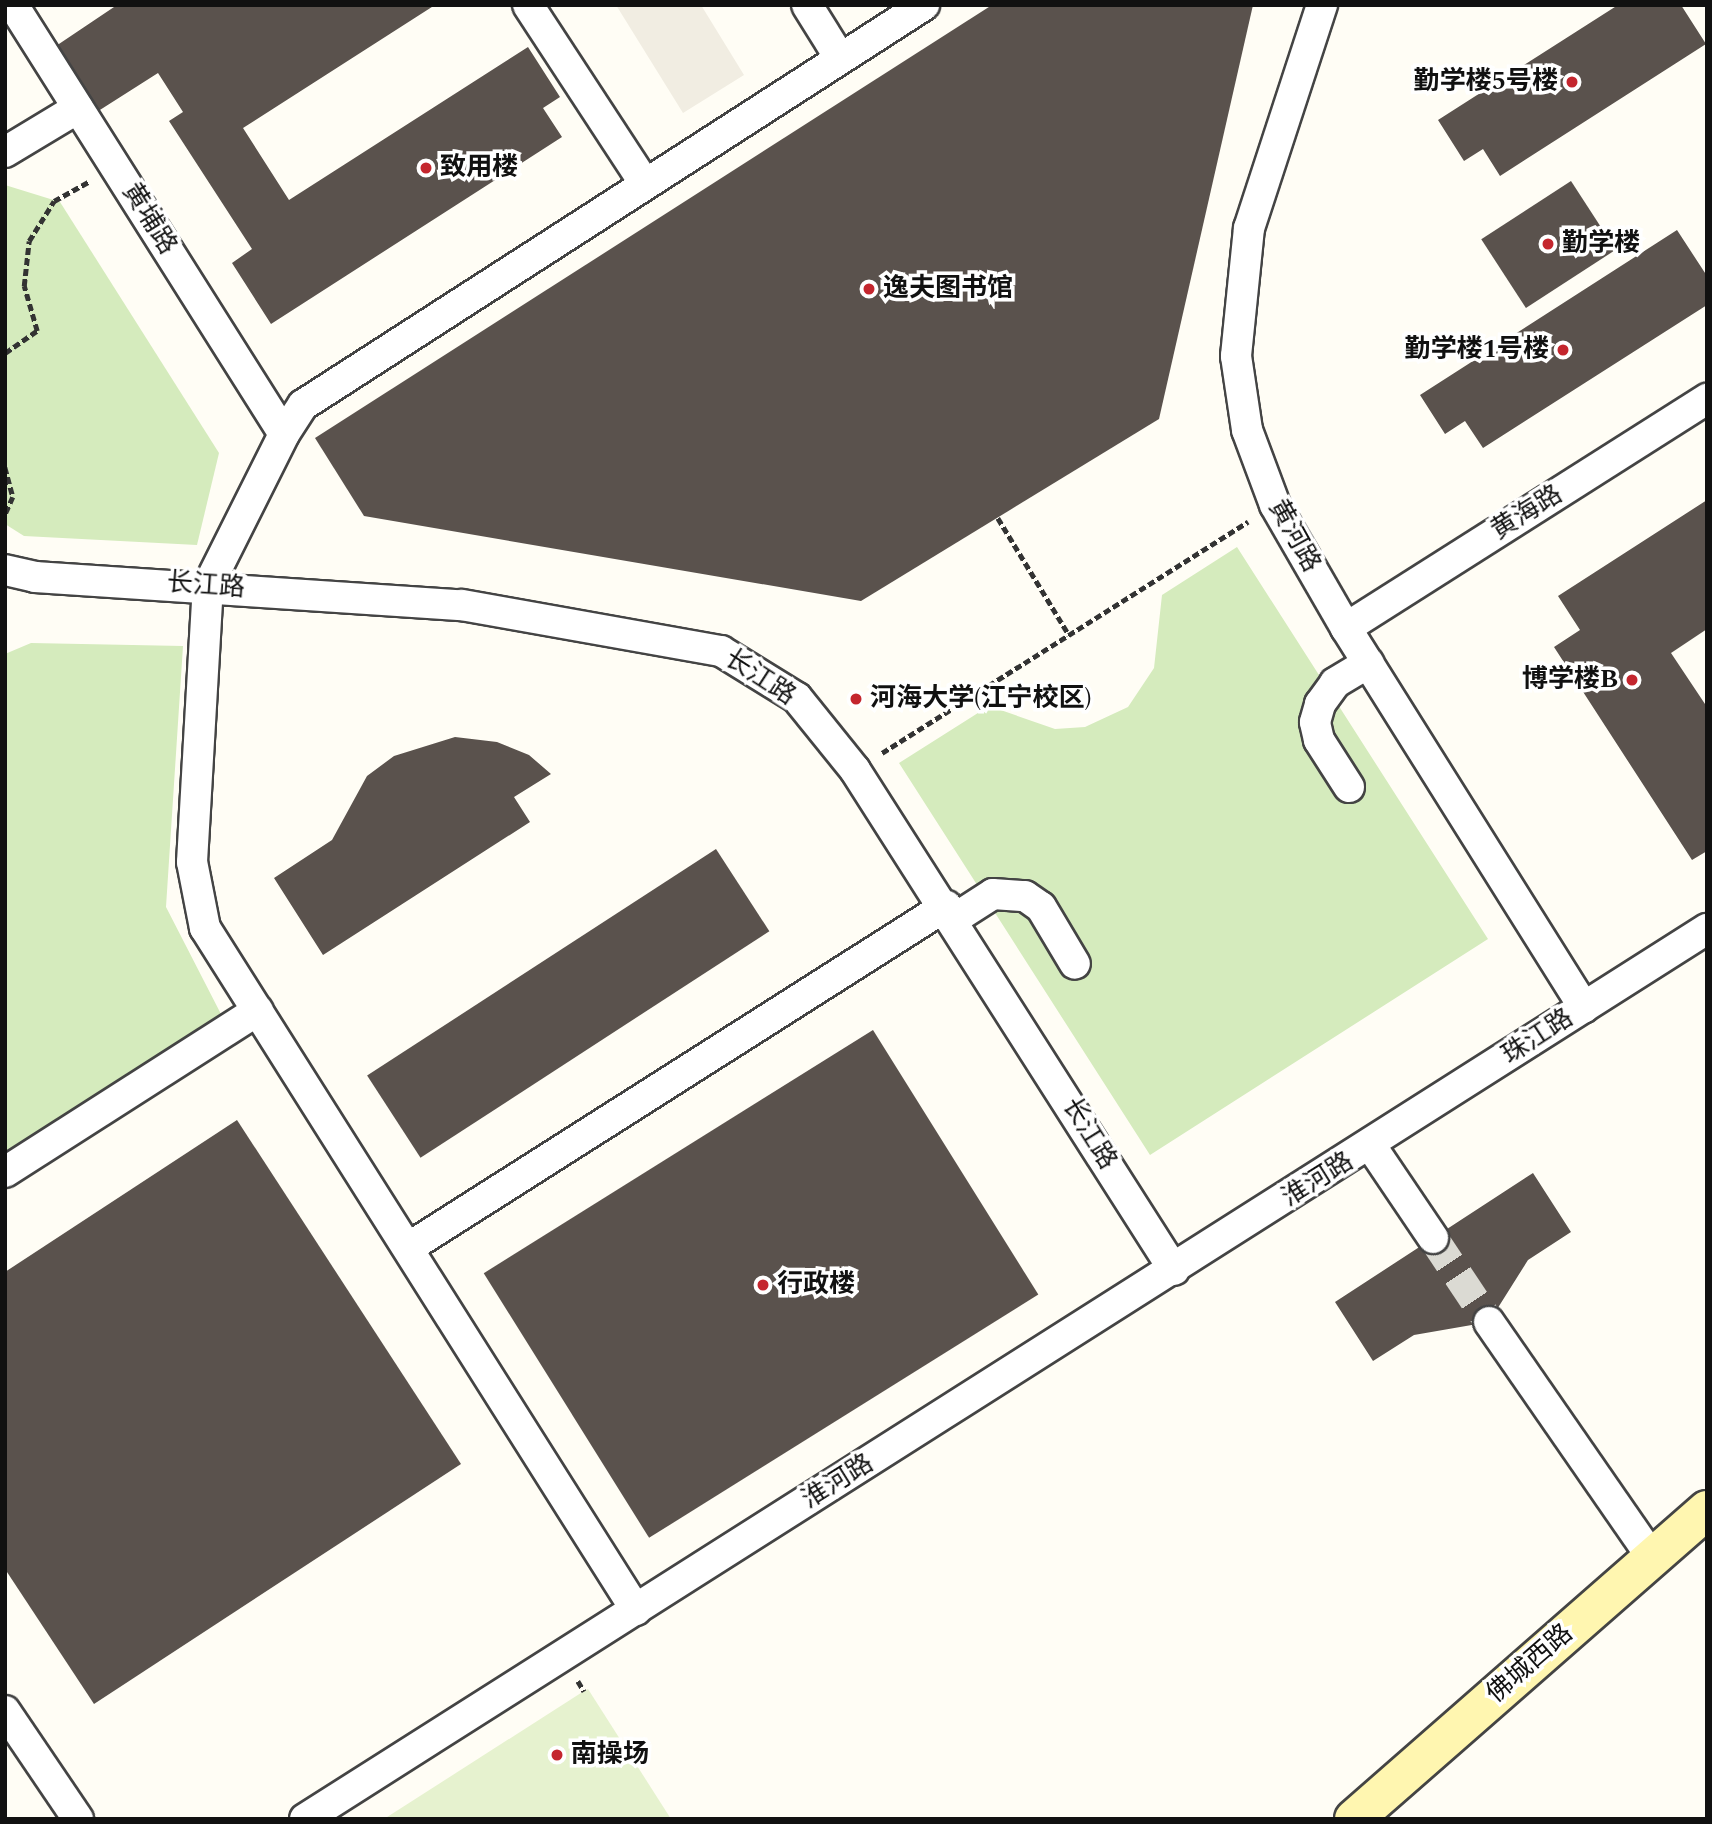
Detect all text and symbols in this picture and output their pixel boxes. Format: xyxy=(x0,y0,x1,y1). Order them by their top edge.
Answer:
place label: 勤学楼5号楼 xyxy=(1413,66,1558,98)
marker: 勤学楼5号楼 xyxy=(1564,74,1580,90)
place label: 致用楼 xyxy=(440,152,518,184)
marker: 致用楼 xyxy=(418,160,434,176)
street label: 黄埔路 xyxy=(115,178,183,260)
place label: 勤学楼 xyxy=(1562,228,1640,260)
marker: 勤学楼 xyxy=(1540,236,1556,252)
place label: 逸夫图书馆 xyxy=(883,273,1013,305)
marker: 逸夫图书馆 xyxy=(861,281,877,297)
place label: 勤学楼1号楼 xyxy=(1404,334,1549,366)
marker: 勤学楼1号楼 xyxy=(1555,342,1571,358)
street label: 黄海路 xyxy=(1486,479,1568,547)
street label: 黄河路 xyxy=(1261,494,1327,578)
street label: 长江路 xyxy=(166,568,246,604)
street label: 长江路 xyxy=(719,644,801,712)
place label: 博学楼B xyxy=(1522,664,1618,696)
marker: 博学楼B xyxy=(1624,672,1640,688)
place label: 河海大学(江宁校区) xyxy=(870,683,1092,715)
marker: 河海大学(江宁校区) xyxy=(848,691,864,707)
street label: 珠江路 xyxy=(1497,1003,1579,1071)
street label: 长江路 xyxy=(1055,1093,1123,1175)
street label: 淮河路 xyxy=(1277,1146,1359,1214)
place label: 行政楼 xyxy=(777,1269,855,1301)
marker: 行政楼 xyxy=(755,1277,771,1293)
street label: 淮河路 xyxy=(797,1448,879,1516)
street label: 佛城西路 xyxy=(1481,1618,1579,1710)
place label: 南操场 xyxy=(571,1739,649,1771)
marker: 南操场 xyxy=(549,1747,565,1763)

